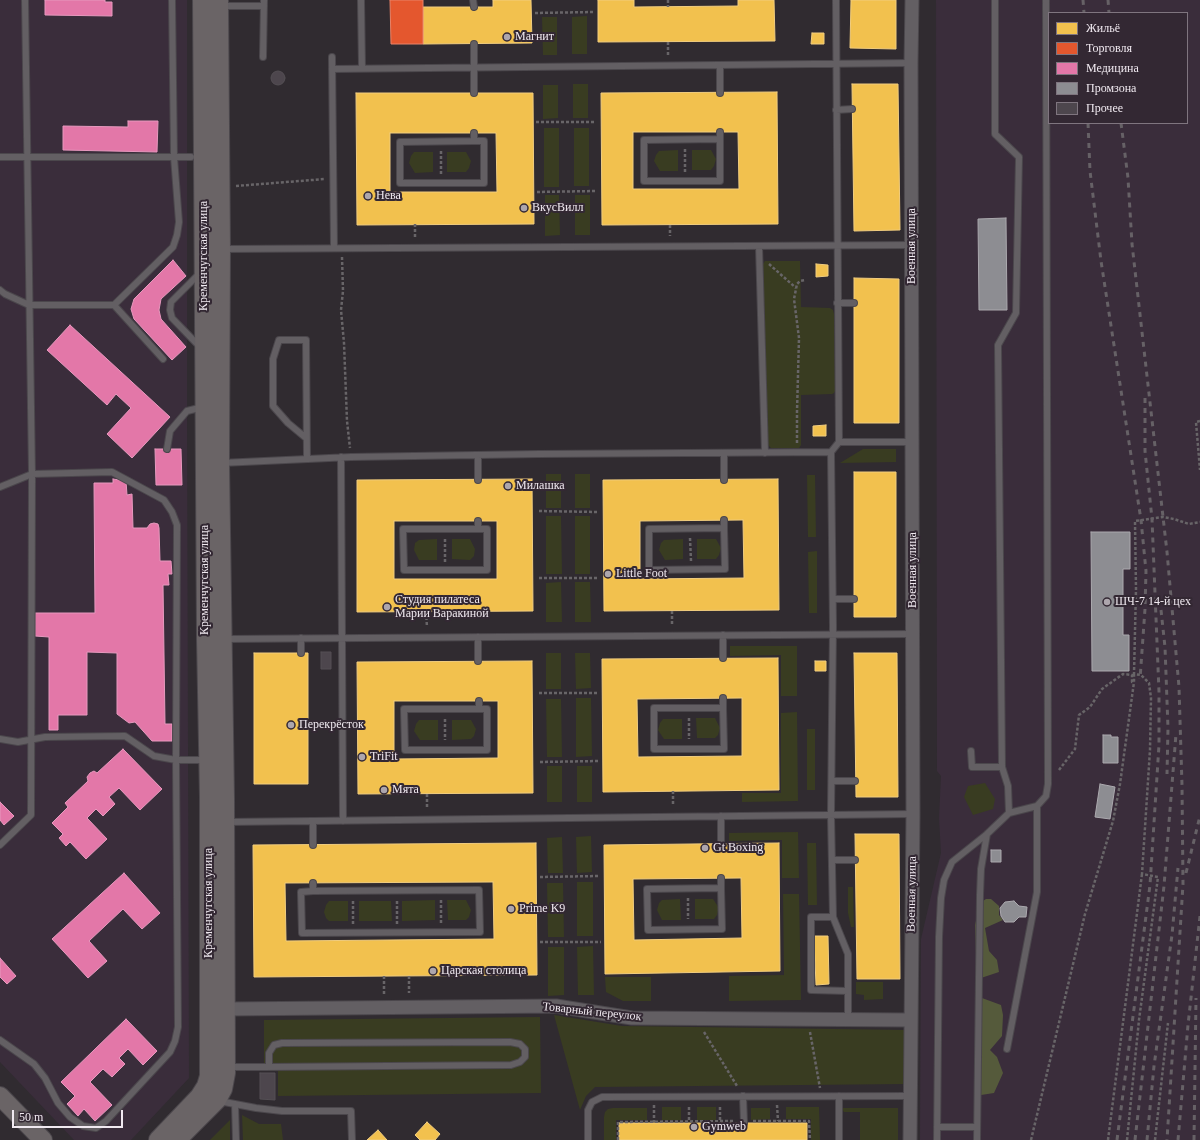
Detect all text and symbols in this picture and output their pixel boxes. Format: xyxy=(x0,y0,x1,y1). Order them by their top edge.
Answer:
legend xyxy=(1048,12,1188,124)
text: Жильё xyxy=(1086,21,1120,35)
place label: Магнит xyxy=(515,30,554,44)
marker: Магнит xyxy=(502,32,512,42)
text: Торговля xyxy=(1086,41,1132,55)
text: Медицина xyxy=(1086,61,1139,75)
text: Промзона xyxy=(1086,81,1136,95)
text: Прочее xyxy=(1086,101,1123,115)
place label: Нева xyxy=(376,189,401,203)
marker: Нева xyxy=(363,191,373,201)
street label: Кременчугская улица xyxy=(197,201,211,311)
place label: ВкусВилл xyxy=(532,201,583,215)
marker: ВкусВилл xyxy=(519,203,529,213)
street label: Военная улица xyxy=(905,208,919,284)
place label: Милашка xyxy=(516,479,565,493)
marker: Милашка xyxy=(503,481,513,491)
street label: Кременчугская улица xyxy=(198,525,212,635)
street label: Военная улица xyxy=(906,532,920,608)
place label: Little Foot xyxy=(616,567,667,581)
marker: Little Foot xyxy=(603,569,613,579)
place label: Студия пилатеса Марии Варакиной xyxy=(395,593,489,621)
place label: ШЧ-7 14-й цех xyxy=(1115,595,1191,609)
marker: ШЧ-7 14-й цех xyxy=(1102,597,1112,607)
marker: Студия пилатеса Марии Варакиной xyxy=(382,602,392,612)
place label: Перекрёсток xyxy=(299,718,364,732)
marker: Перекрёсток xyxy=(286,720,296,730)
place label: TriFit xyxy=(370,750,398,764)
marker: TriFit xyxy=(357,752,367,762)
place label: Мята xyxy=(392,783,419,797)
marker: Мята xyxy=(379,785,389,795)
place label: Gt Boxing xyxy=(713,841,763,855)
marker: Gt Boxing xyxy=(700,843,710,853)
street label: Кременчугская улица xyxy=(202,848,216,958)
street label: Военная улица xyxy=(904,856,920,932)
place label: Prime K9 xyxy=(519,902,565,916)
marker: Prime K9 xyxy=(506,904,516,914)
place label: Царская столица xyxy=(441,964,526,978)
marker: Царская столица xyxy=(428,966,438,976)
street label: Товарный переулок xyxy=(542,1000,642,1024)
scale bar xyxy=(14,1102,125,1128)
text: 50 m xyxy=(19,1110,43,1124)
place label: Gymweb xyxy=(702,1120,746,1134)
marker: Gymweb xyxy=(689,1122,699,1132)

